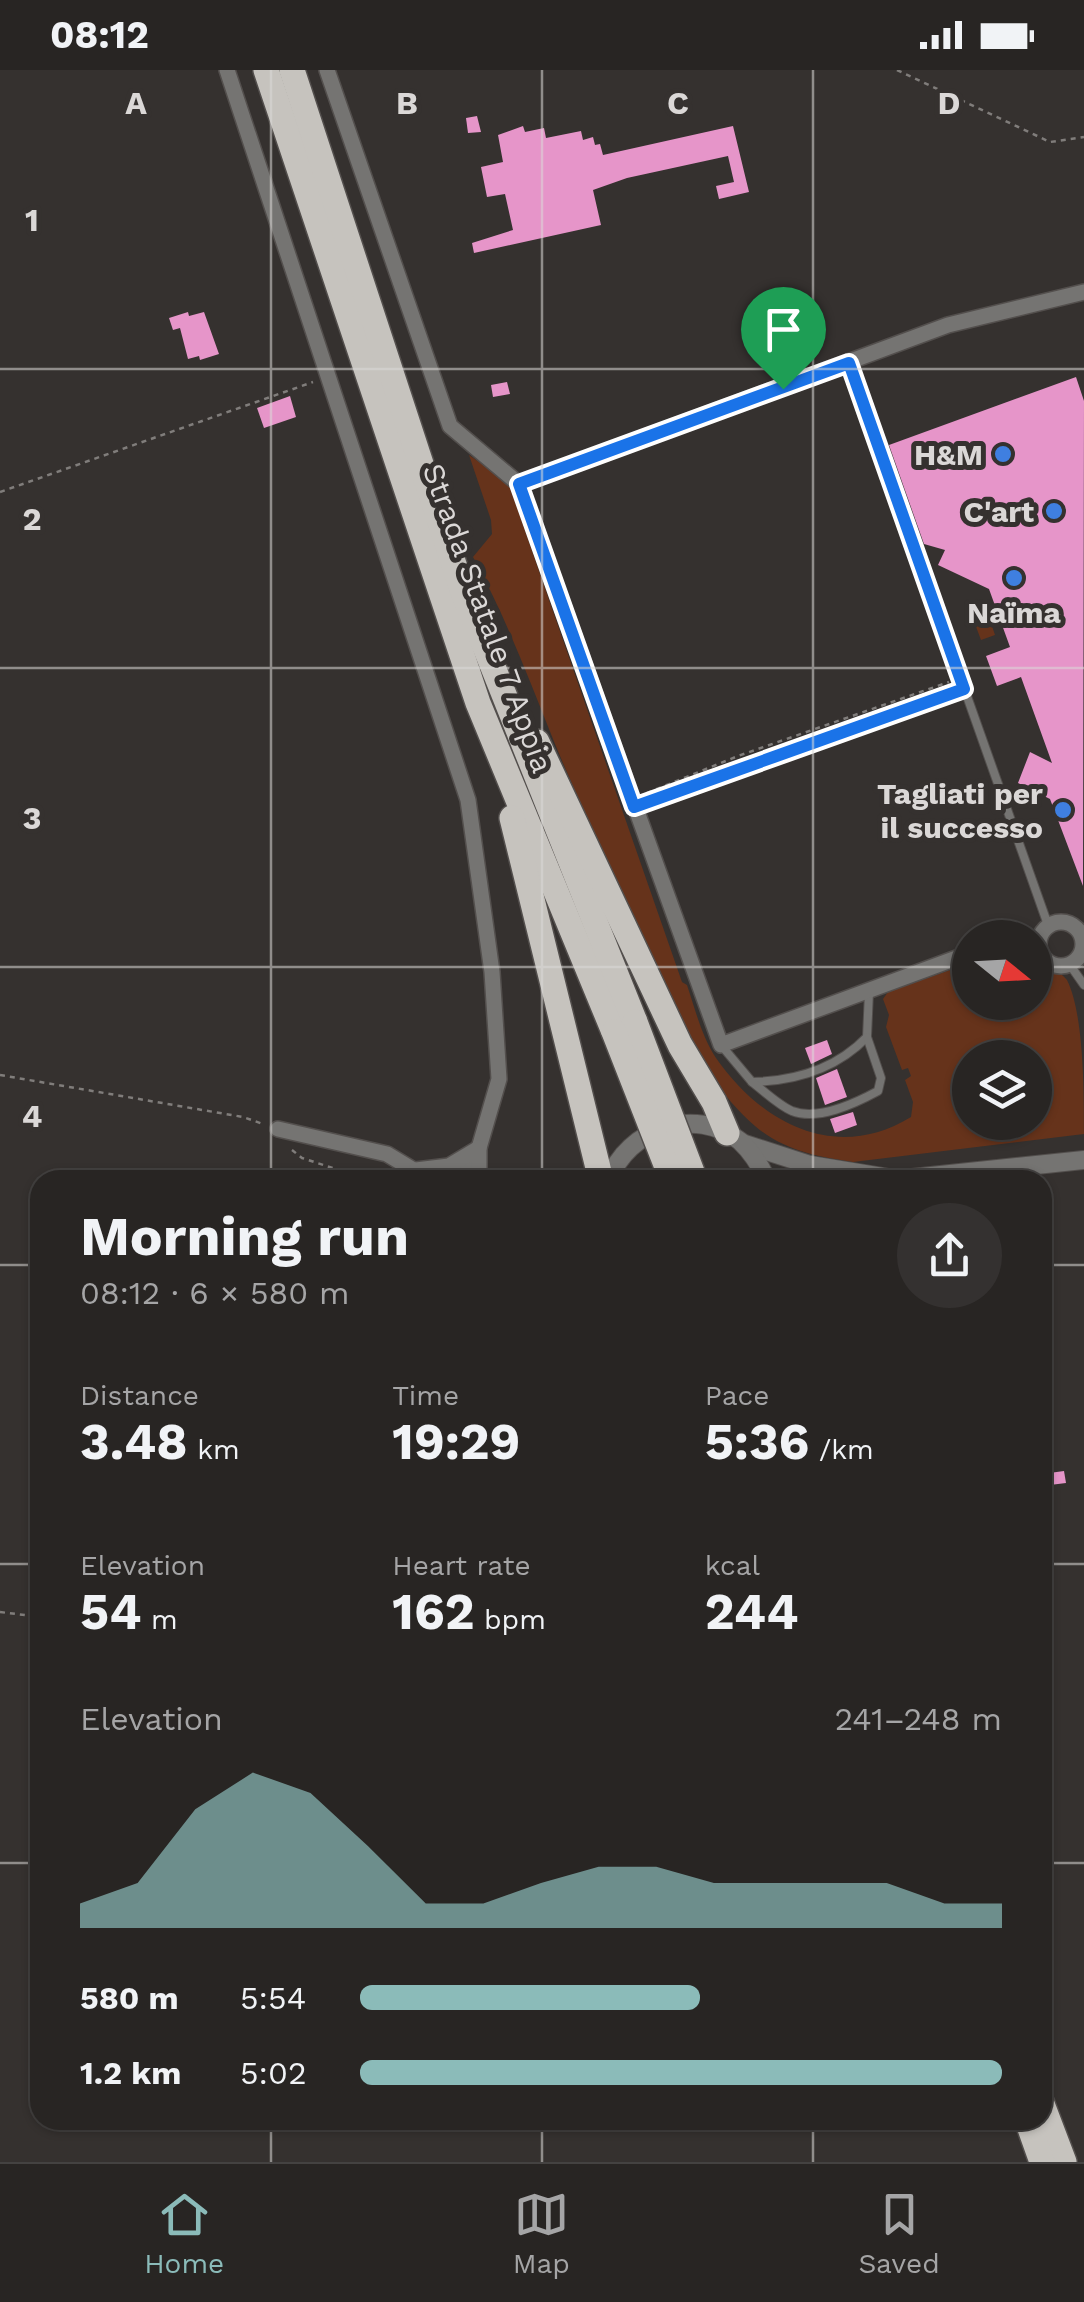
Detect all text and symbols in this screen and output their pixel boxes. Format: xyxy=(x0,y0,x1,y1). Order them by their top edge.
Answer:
text: 08:12 xyxy=(50,13,149,57)
text: A xyxy=(125,84,147,122)
text: B xyxy=(396,84,418,122)
text: C xyxy=(667,84,689,122)
text: D xyxy=(938,84,960,122)
text: 1 xyxy=(25,201,39,239)
pin xyxy=(741,287,826,390)
icon: arrive xyxy=(756,302,811,357)
place label: H&M xyxy=(914,437,983,472)
marker: H&M xyxy=(992,443,1014,465)
street label: Strada Statale 7 Appia xyxy=(416,459,560,777)
place label: C'art xyxy=(964,494,1034,529)
text: 2 xyxy=(22,500,42,538)
marker: C'art xyxy=(1043,500,1065,522)
marker: Naïma xyxy=(1003,567,1025,589)
place label: Naïma xyxy=(967,595,1062,630)
place label: Tagliati per il successo xyxy=(877,776,1043,845)
text: 3 xyxy=(23,799,41,837)
marker: Tagliati per il successo xyxy=(1052,799,1074,821)
north arrow xyxy=(952,920,1052,1020)
map controls xyxy=(952,920,1052,1140)
button: layers xyxy=(952,1040,1052,1140)
text: 4 xyxy=(22,1097,42,1135)
button: share xyxy=(897,1203,1002,1308)
text: Morning run xyxy=(80,1204,409,1268)
text: 08:12 · 6 × 580 m xyxy=(80,1274,350,1312)
text: Distance xyxy=(80,1379,199,1412)
text: Time xyxy=(392,1379,459,1412)
text: Pace xyxy=(705,1379,769,1412)
text: 3.48 xyxy=(80,1412,188,1471)
text: 19:29 xyxy=(392,1412,520,1471)
text: 5:36 xyxy=(705,1412,809,1471)
text: km xyxy=(188,1433,240,1466)
text: /km xyxy=(809,1433,874,1466)
text: Elevation xyxy=(80,1549,205,1582)
text: Heart rate xyxy=(392,1549,531,1582)
text: kcal xyxy=(705,1549,760,1582)
text: 54 xyxy=(80,1582,141,1641)
text: 162 xyxy=(392,1582,474,1641)
text: 244 xyxy=(705,1582,798,1641)
text: m xyxy=(141,1603,178,1636)
text: bpm xyxy=(474,1603,546,1636)
text: Elevation xyxy=(80,1700,223,1738)
text: 241–248 m xyxy=(834,1700,1002,1738)
text: 580 m xyxy=(80,1979,179,2017)
text: 5:54 xyxy=(240,1979,306,2017)
text: 1.2 km xyxy=(80,2054,181,2092)
text: 5:02 xyxy=(240,2054,307,2092)
tab: Home xyxy=(144,2187,224,2280)
tab: Map xyxy=(513,2187,570,2280)
tab: Saved xyxy=(858,2187,940,2280)

